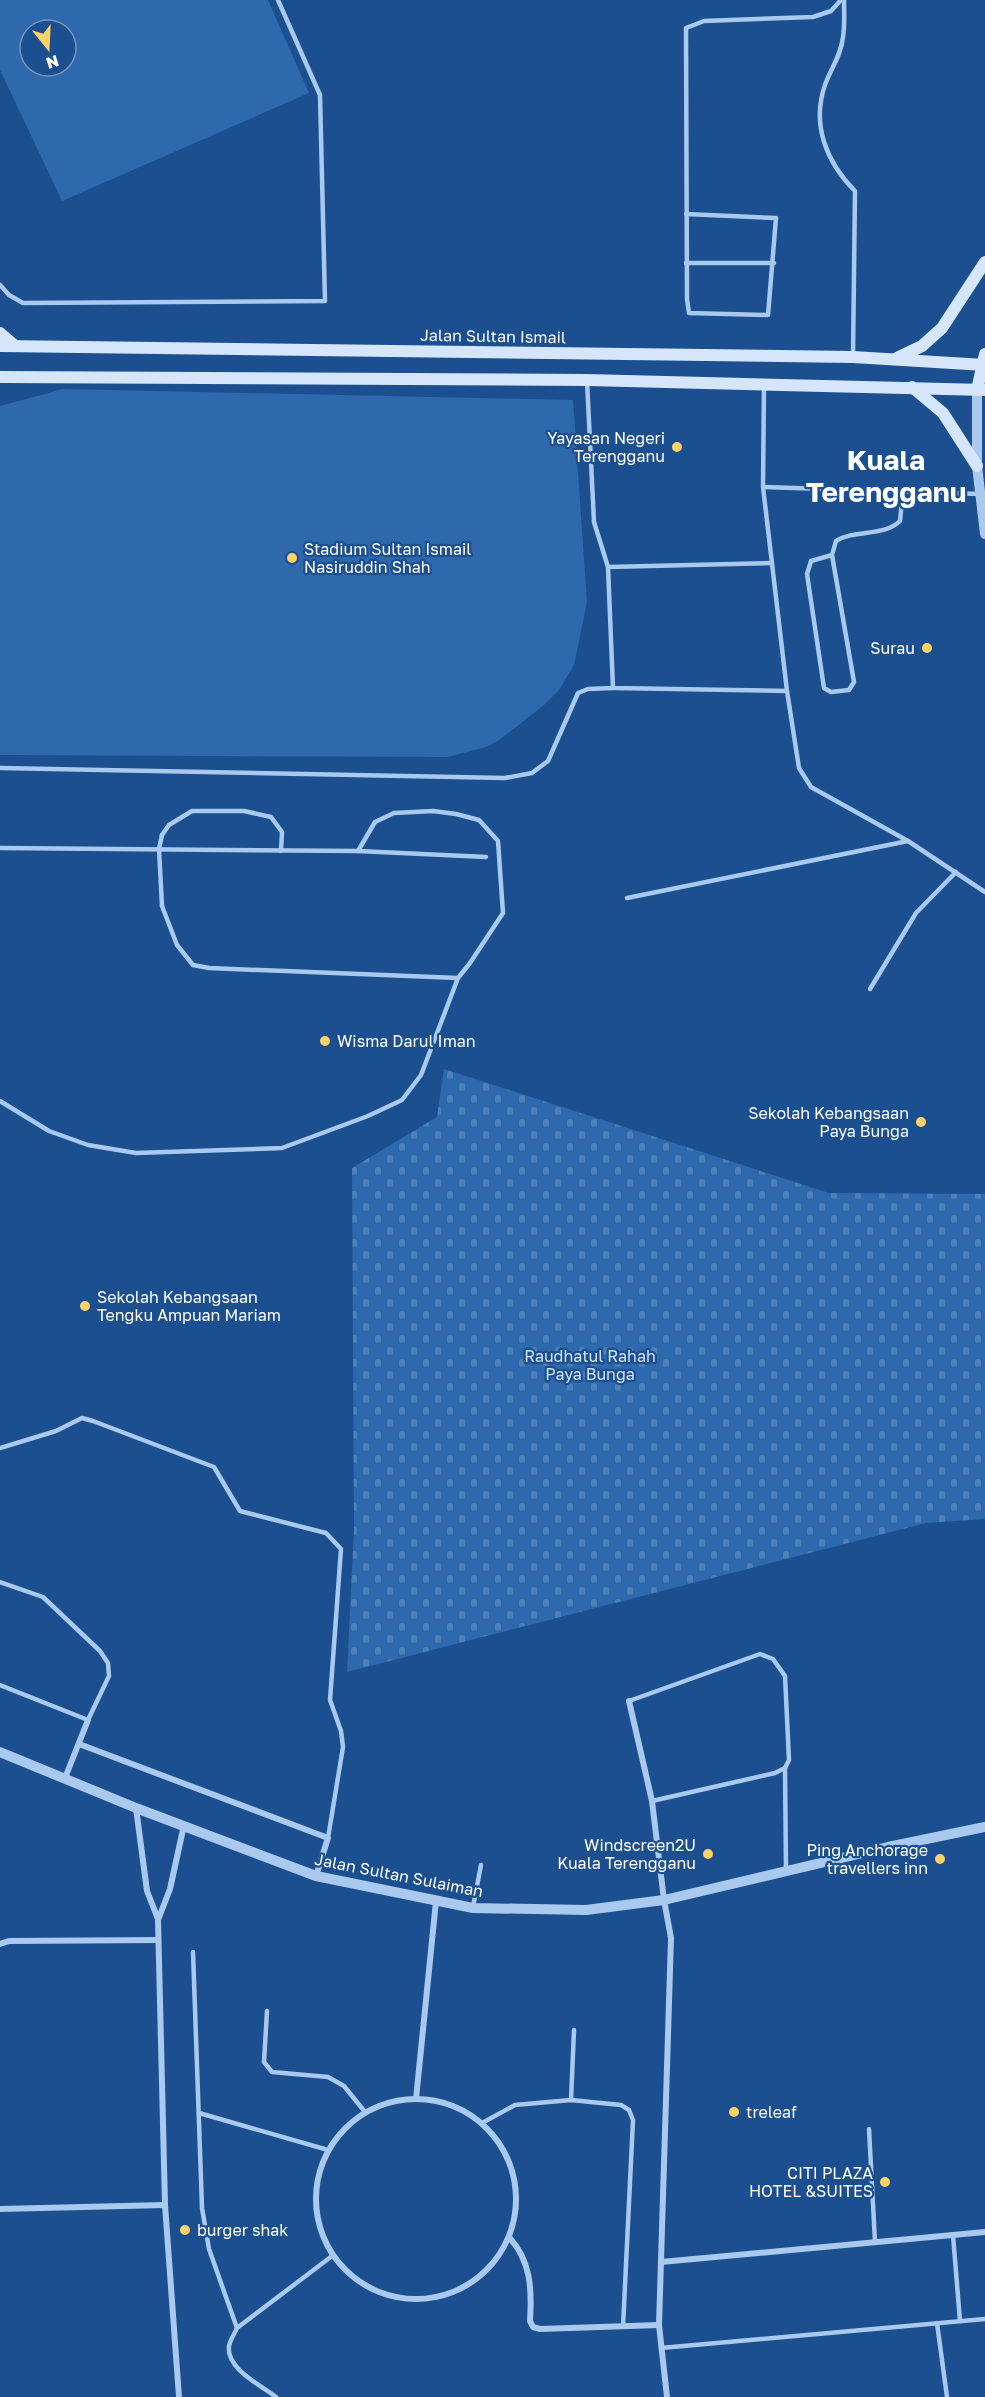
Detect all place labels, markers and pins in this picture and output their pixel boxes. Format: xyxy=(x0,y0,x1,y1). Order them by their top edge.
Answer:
place label: Yayasan Negeri Terengganu xyxy=(547,428,665,466)
marker: Yayasan Negeri Terengganu xyxy=(670,440,684,454)
place label: Stadium Sultan Ismail Nasiruddin Shah xyxy=(304,539,471,577)
marker: Stadium Sultan Ismail Nasiruddin Shah xyxy=(285,551,299,565)
place label: Surau xyxy=(870,638,915,658)
marker: Surau xyxy=(920,641,934,655)
place label: Wisma Darul Iman xyxy=(337,1031,476,1051)
marker: Wisma Darul Iman xyxy=(318,1034,332,1048)
place label: Sekolah Kebangsaan Paya Bunga xyxy=(748,1103,909,1141)
marker: Sekolah Kebangsaan Paya Bunga xyxy=(914,1115,928,1129)
place label: Sekolah Kebangsaan Tengku Ampuan Mariam xyxy=(97,1287,281,1325)
marker: Sekolah Kebangsaan Tengku Ampuan Mariam xyxy=(78,1299,92,1313)
place label: Windscreen2U Kuala Terengganu xyxy=(557,1835,696,1873)
place label: Ping Anchorage travellers inn xyxy=(807,1840,928,1878)
marker: Windscreen2U Kuala Terengganu xyxy=(701,1847,715,1861)
marker: Ping Anchorage travellers inn xyxy=(933,1852,947,1866)
place label: treleaf xyxy=(746,2102,797,2122)
marker: treleaf xyxy=(727,2105,741,2119)
place label: CITI PLAZA HOTEL &SUITES xyxy=(749,2163,873,2201)
marker: CITI PLAZA HOTEL &SUITES xyxy=(878,2175,892,2189)
place label: burger shak xyxy=(197,2220,288,2240)
marker: burger shak xyxy=(178,2223,192,2237)

